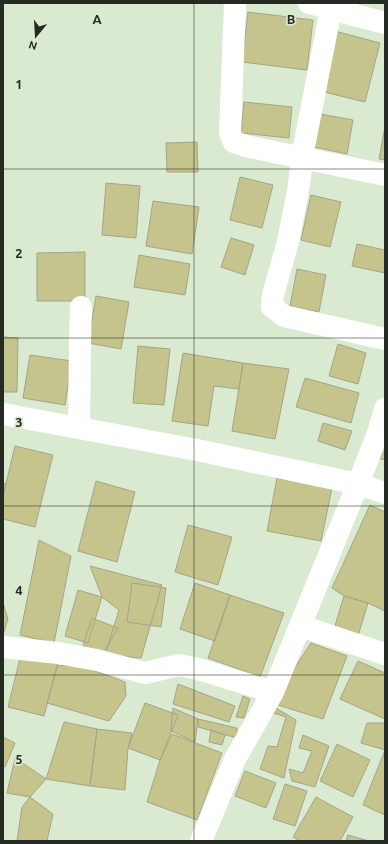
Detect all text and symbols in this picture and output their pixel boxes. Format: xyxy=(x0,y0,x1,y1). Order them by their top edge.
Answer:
text: A xyxy=(92,12,102,26)
text: B xyxy=(287,12,296,26)
north arrow xyxy=(16,16,56,56)
text: N xyxy=(27,39,39,52)
text: 1 xyxy=(15,77,23,91)
text: 2 xyxy=(15,246,23,260)
text: 3 xyxy=(15,415,23,429)
text: 4 xyxy=(15,583,23,597)
text: 5 xyxy=(15,752,23,766)

